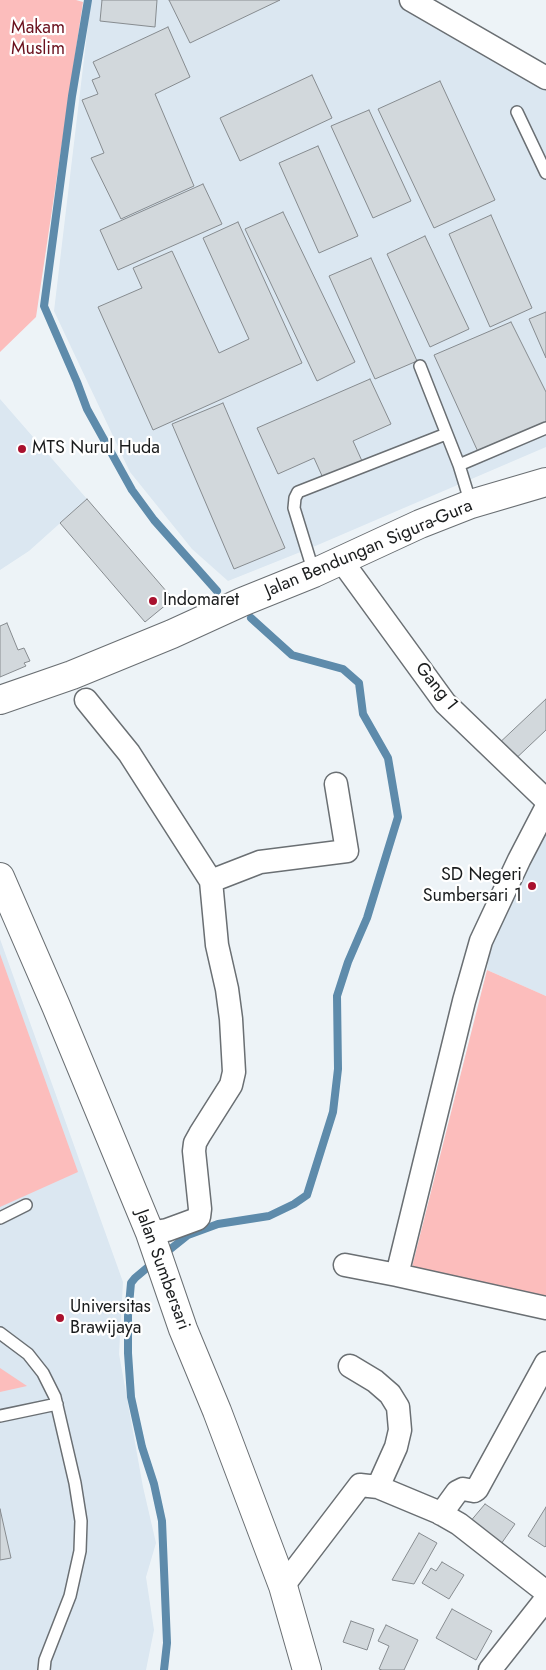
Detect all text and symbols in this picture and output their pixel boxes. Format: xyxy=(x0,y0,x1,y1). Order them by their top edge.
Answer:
park label: Makam Muslim xyxy=(11,18,65,60)
place label: MTS Nurul Huda xyxy=(32,438,160,460)
marker: MTS Nurul Huda xyxy=(16,443,28,455)
street label: Jalan Bendungan Sigura-Gura xyxy=(262,495,476,603)
place label: Indomaret xyxy=(163,590,239,612)
marker: Indomaret xyxy=(147,595,159,607)
street label: Gang 1 xyxy=(410,659,462,715)
place label: SD Negeri Sumbersari 1 xyxy=(423,865,522,908)
marker: SD Negeri Sumbersari 1 xyxy=(526,880,538,892)
street label: Jalan Sumbersari xyxy=(130,1207,194,1333)
place label: Universitas Brawijaya xyxy=(70,1297,151,1340)
marker: Universitas Brawijaya xyxy=(54,1312,66,1324)

